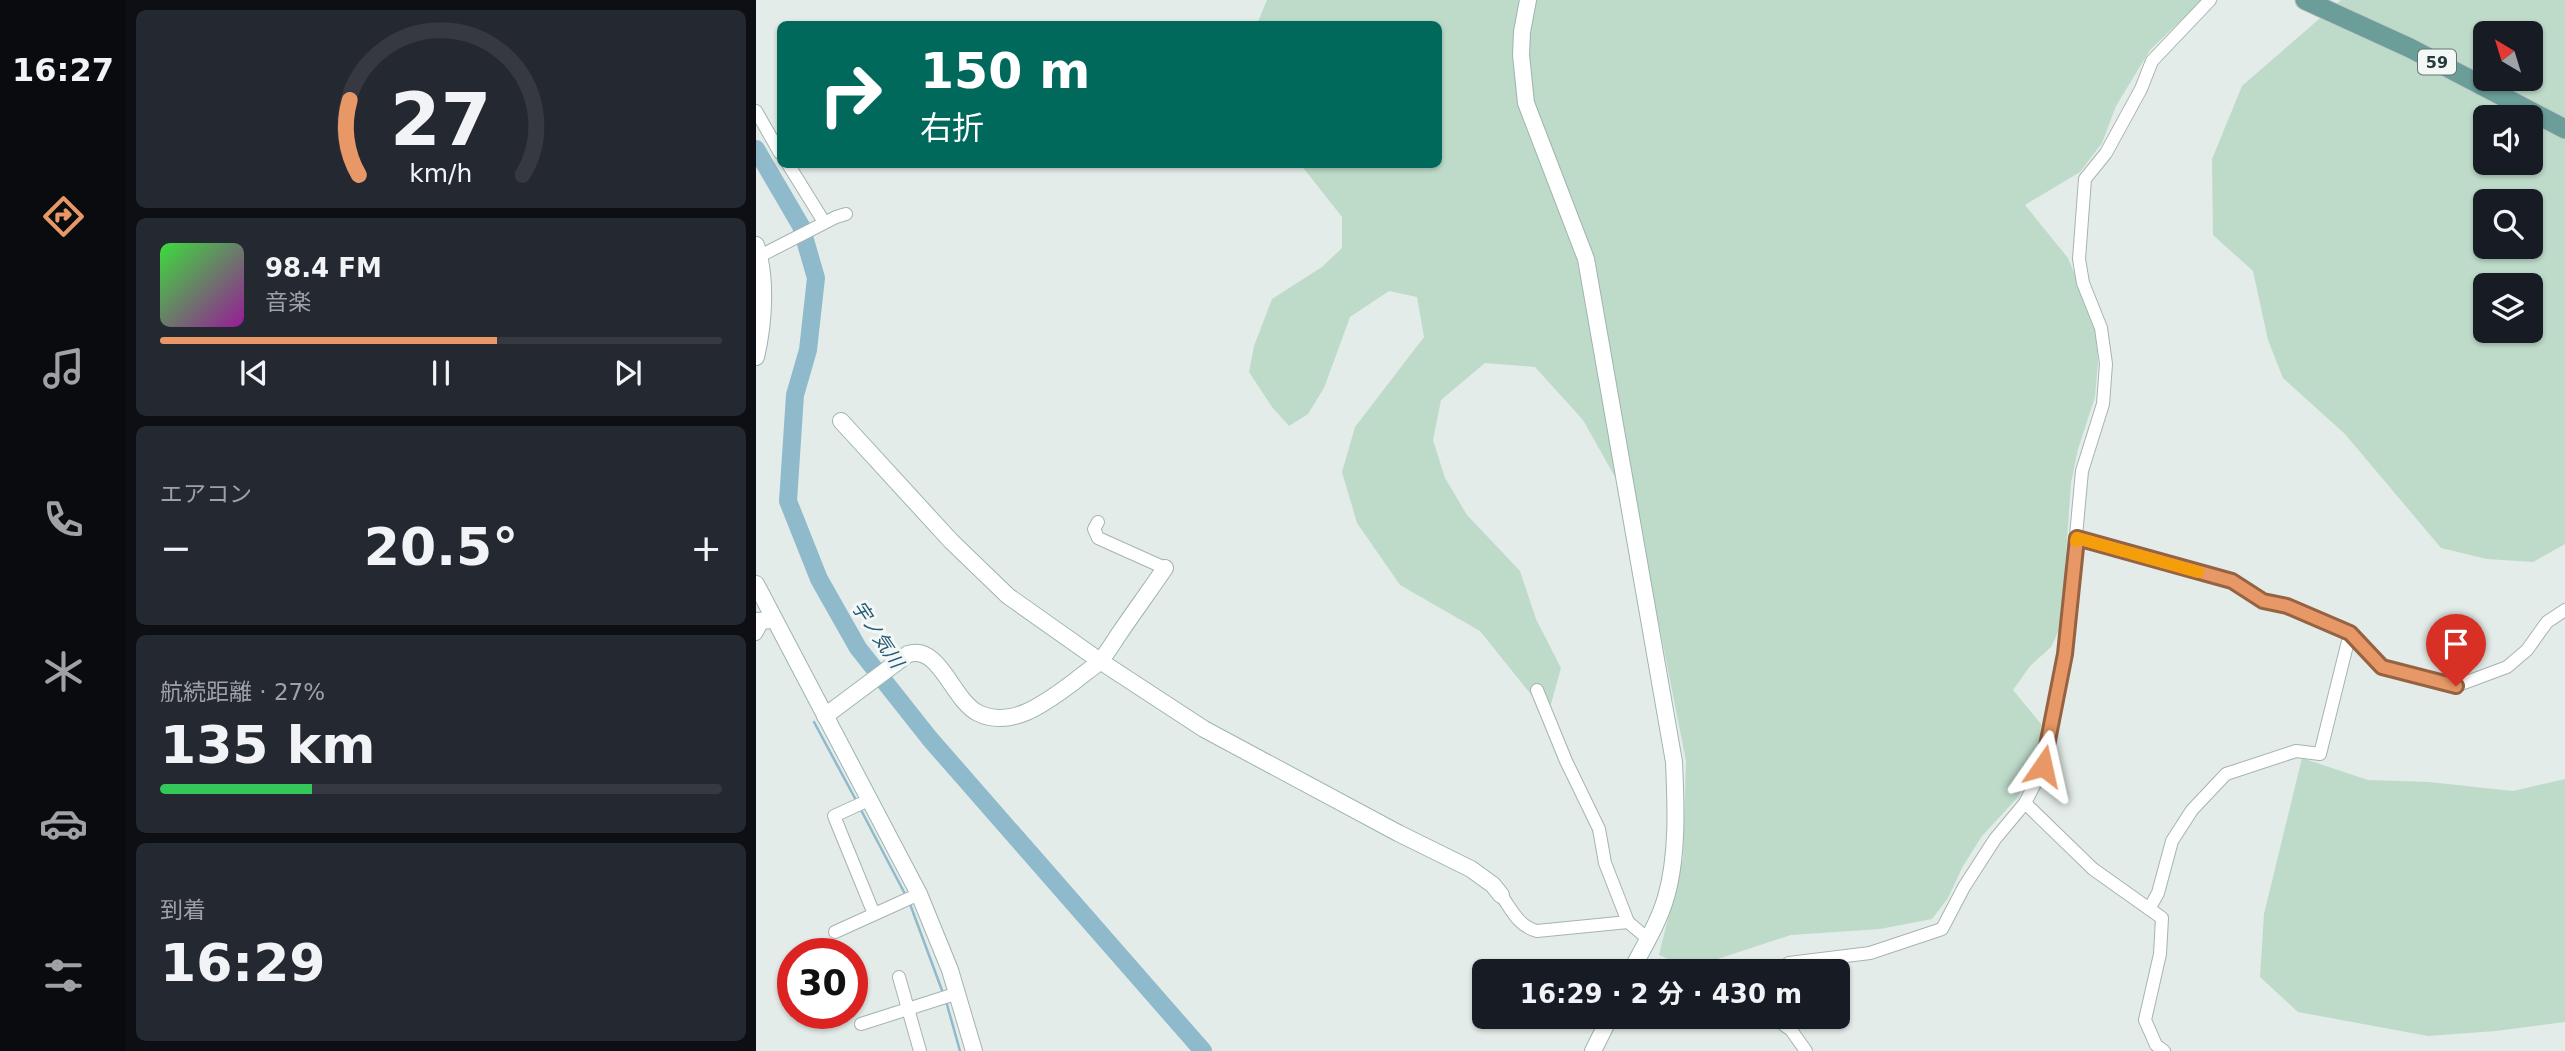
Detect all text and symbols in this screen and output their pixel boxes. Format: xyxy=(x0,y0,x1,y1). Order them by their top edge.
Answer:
north arrow xyxy=(2473,21,2543,91)
map controls xyxy=(2473,21,2543,343)
text: 150 m xyxy=(920,43,1090,100)
icon: right xyxy=(805,49,896,140)
road number: 59 xyxy=(2418,50,2456,74)
text: 16:27 xyxy=(12,51,114,89)
text: 27 xyxy=(390,77,492,162)
button: sound xyxy=(2473,105,2543,175)
text: 右折 xyxy=(920,109,984,147)
text: km/h xyxy=(409,159,473,188)
button: search xyxy=(2473,189,2543,259)
icon: directions xyxy=(39,192,88,241)
text: 98.4 FM xyxy=(265,253,382,283)
button: layers xyxy=(2473,273,2543,343)
text: 音楽 xyxy=(265,289,311,315)
icon: music xyxy=(39,344,88,393)
icon: previous xyxy=(235,354,273,392)
icon: pause xyxy=(422,354,460,392)
icon: next xyxy=(609,354,647,392)
text: エアコン xyxy=(160,481,252,507)
icon: phone xyxy=(39,495,88,544)
text: 20.5° xyxy=(364,517,518,577)
text: − xyxy=(160,526,192,570)
text: + xyxy=(690,526,722,570)
water label: 宇ノ気川 xyxy=(848,596,909,673)
pin xyxy=(2426,614,2486,686)
icon: arrive xyxy=(2437,625,2475,663)
icon: climate xyxy=(39,647,88,696)
text: 航続距離 · 27% xyxy=(160,679,325,705)
text: 135 km xyxy=(160,715,375,775)
position arrow xyxy=(2006,729,2080,803)
icon: car xyxy=(39,799,88,848)
text: 到着 xyxy=(160,897,206,923)
text: 16:29 xyxy=(160,933,326,993)
speed limit sign: 30 xyxy=(777,938,868,1029)
icon: filters xyxy=(39,951,88,1000)
text: 16:29 · 2 分 · 430 m xyxy=(1520,979,1802,1009)

